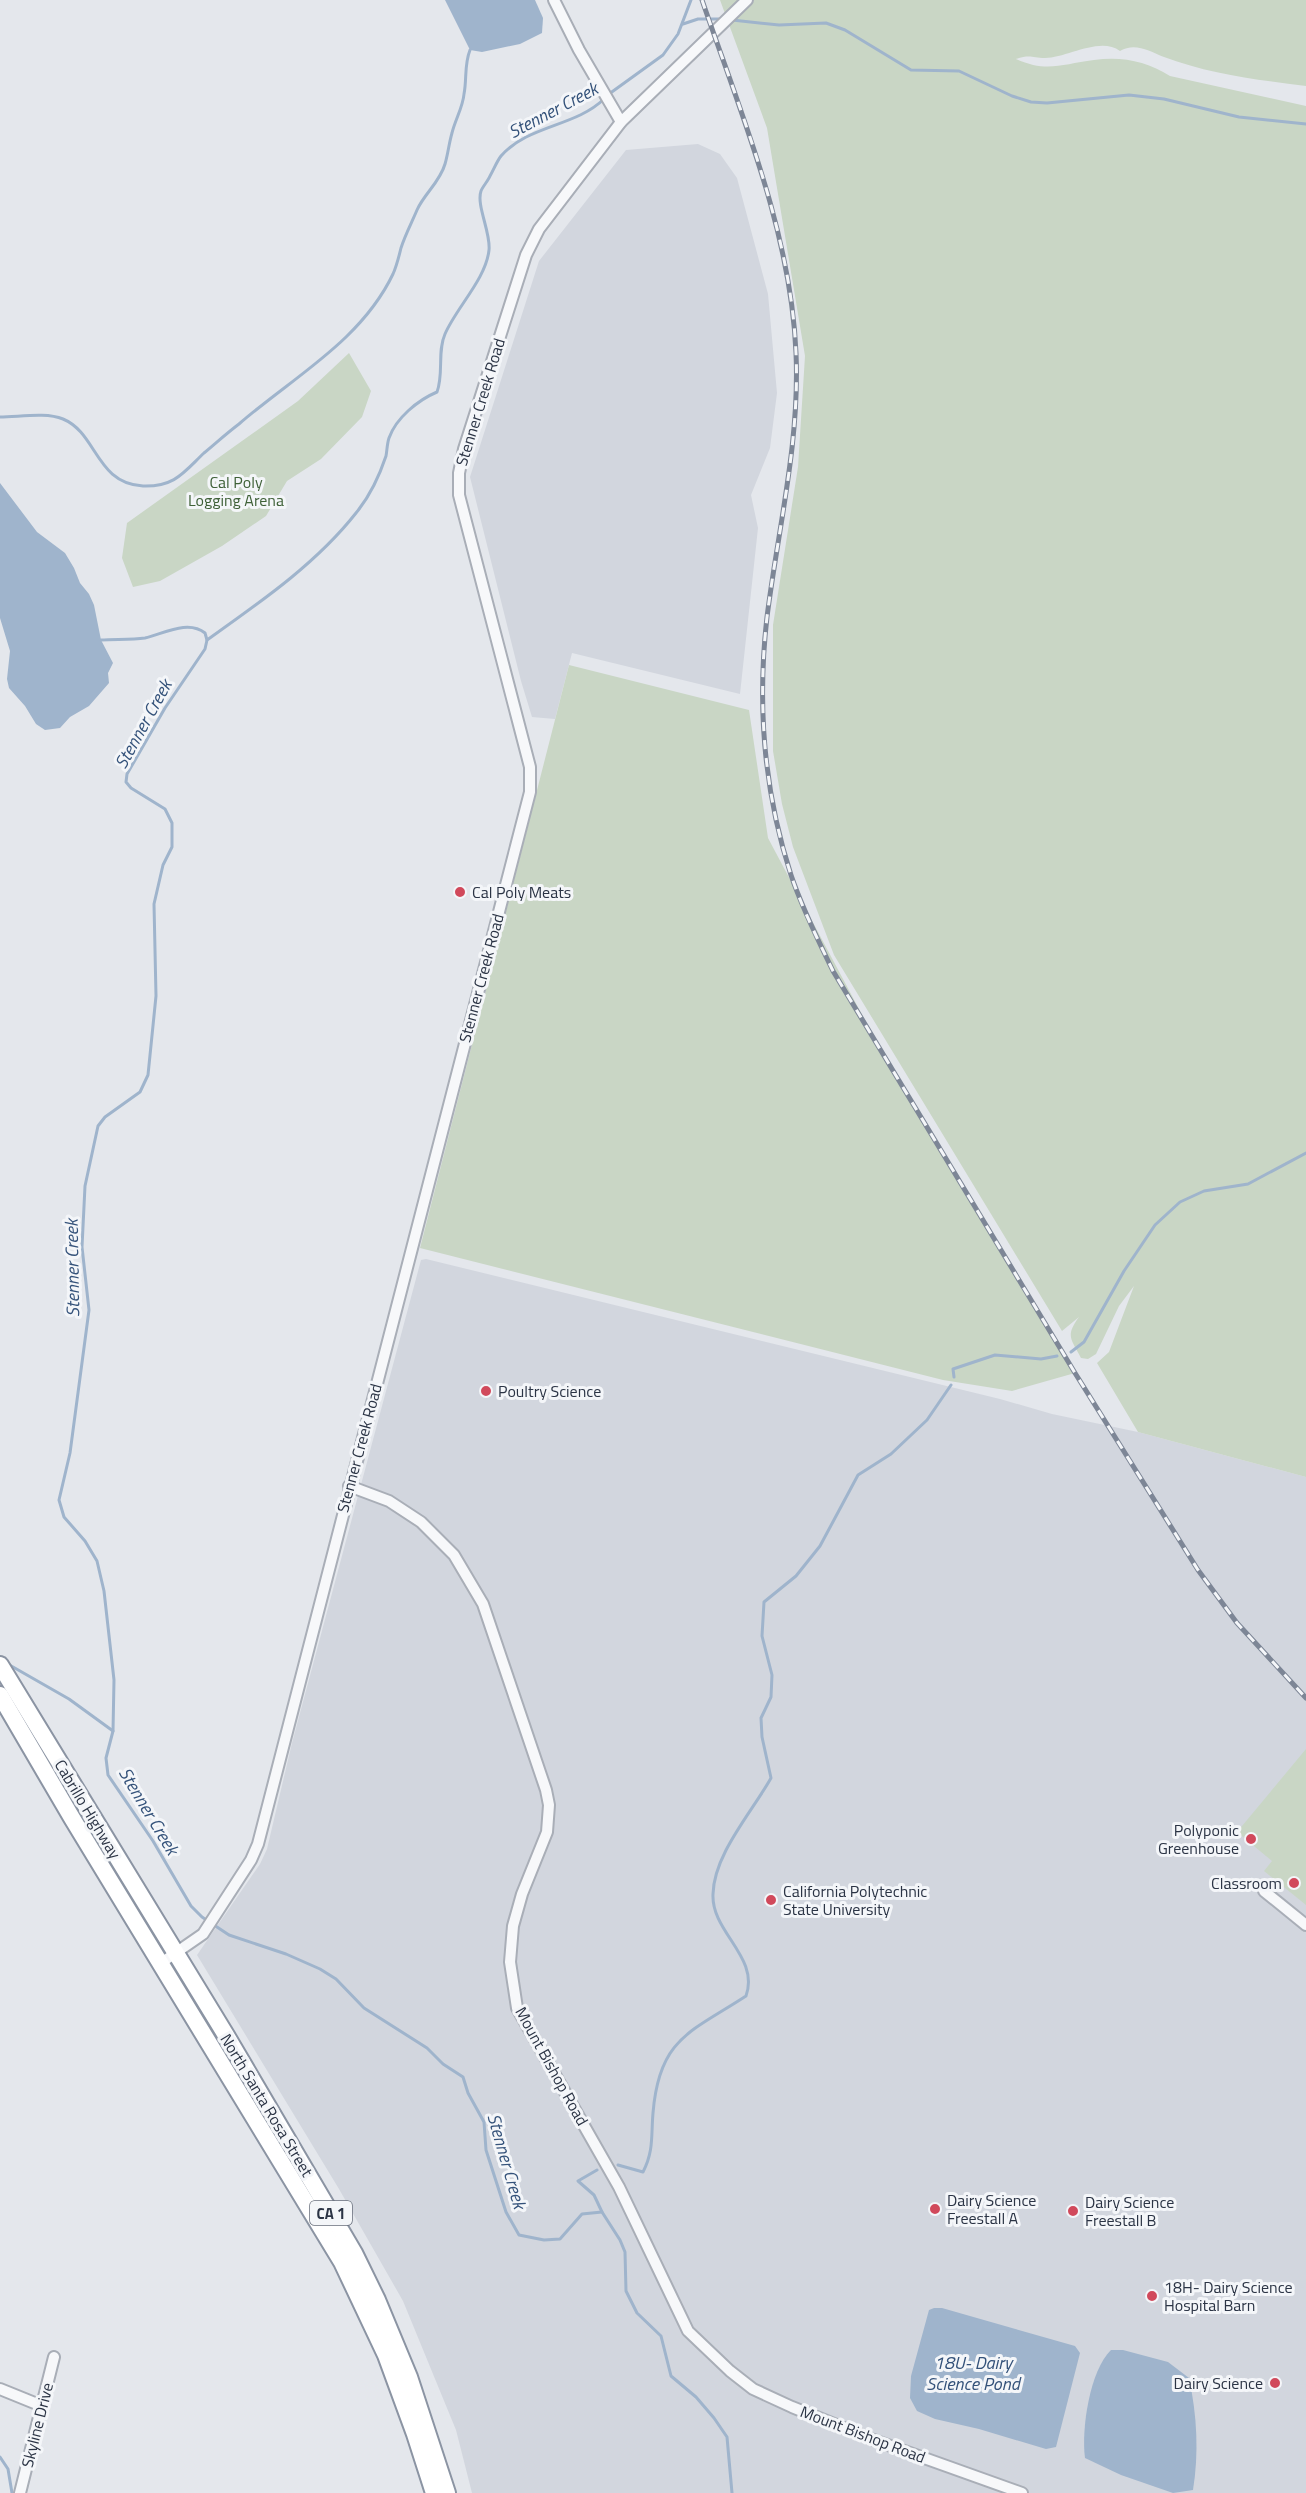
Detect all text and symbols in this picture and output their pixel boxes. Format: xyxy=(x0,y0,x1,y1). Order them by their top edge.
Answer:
water label: Stenner Creek xyxy=(503,74,604,145)
street label: Stenner Creek Road xyxy=(449,335,511,469)
park label: Cal Poly Logging Arena xyxy=(188,470,284,512)
water label: Stenner Creek xyxy=(107,673,180,773)
place label: Cal Poly Meats xyxy=(472,880,571,904)
marker: Cal Poly Meats xyxy=(453,885,467,899)
street label: Stenner Creek Road xyxy=(452,911,510,1045)
water label: Stenner Creek xyxy=(58,1217,86,1317)
place label: Poultry Science xyxy=(498,1379,601,1403)
street label: Stenner Creek Road xyxy=(330,1381,388,1515)
marker: Poultry Science xyxy=(479,1384,493,1398)
street label: Cabrillo Highway xyxy=(49,1755,127,1864)
water label: Stenner Creek xyxy=(112,1762,187,1862)
place label: Polyponic Greenhouse xyxy=(1158,1818,1239,1860)
marker: Polyponic Greenhouse xyxy=(1244,1832,1258,1846)
place label: Classroom xyxy=(1211,1871,1282,1895)
marker: Classroom xyxy=(1287,1876,1301,1890)
place label: California Polytechnic State University xyxy=(783,1879,927,1921)
marker: California Polytechnic State University xyxy=(764,1893,778,1907)
street label: Mount Bishop Road xyxy=(509,2002,595,2130)
street label: North Santa Rosa Street xyxy=(215,2029,320,2181)
water label: Stenner Creek xyxy=(481,2110,534,2214)
place label: Dairy Science Freestall A xyxy=(947,2188,1036,2230)
place label: Dairy Science Freestall B xyxy=(1085,2190,1174,2232)
road number: CA 1 xyxy=(310,2201,352,2225)
marker: Dairy Science Freestall A xyxy=(928,2202,942,2216)
marker: Dairy Science Freestall B xyxy=(1066,2204,1080,2218)
place label: 18H- Dairy Science Hospital Barn xyxy=(1164,2275,1293,2317)
marker: 18H- Dairy Science Hospital Barn xyxy=(1145,2289,1159,2303)
water label: 18U- Dairy Science Pond xyxy=(926,2349,1022,2397)
place label: Dairy Science xyxy=(1174,2371,1263,2395)
marker: Dairy Science xyxy=(1268,2376,1282,2390)
street label: Skyline Drive xyxy=(15,2380,59,2470)
street label: Mount Bishop Road xyxy=(797,2399,929,2469)

